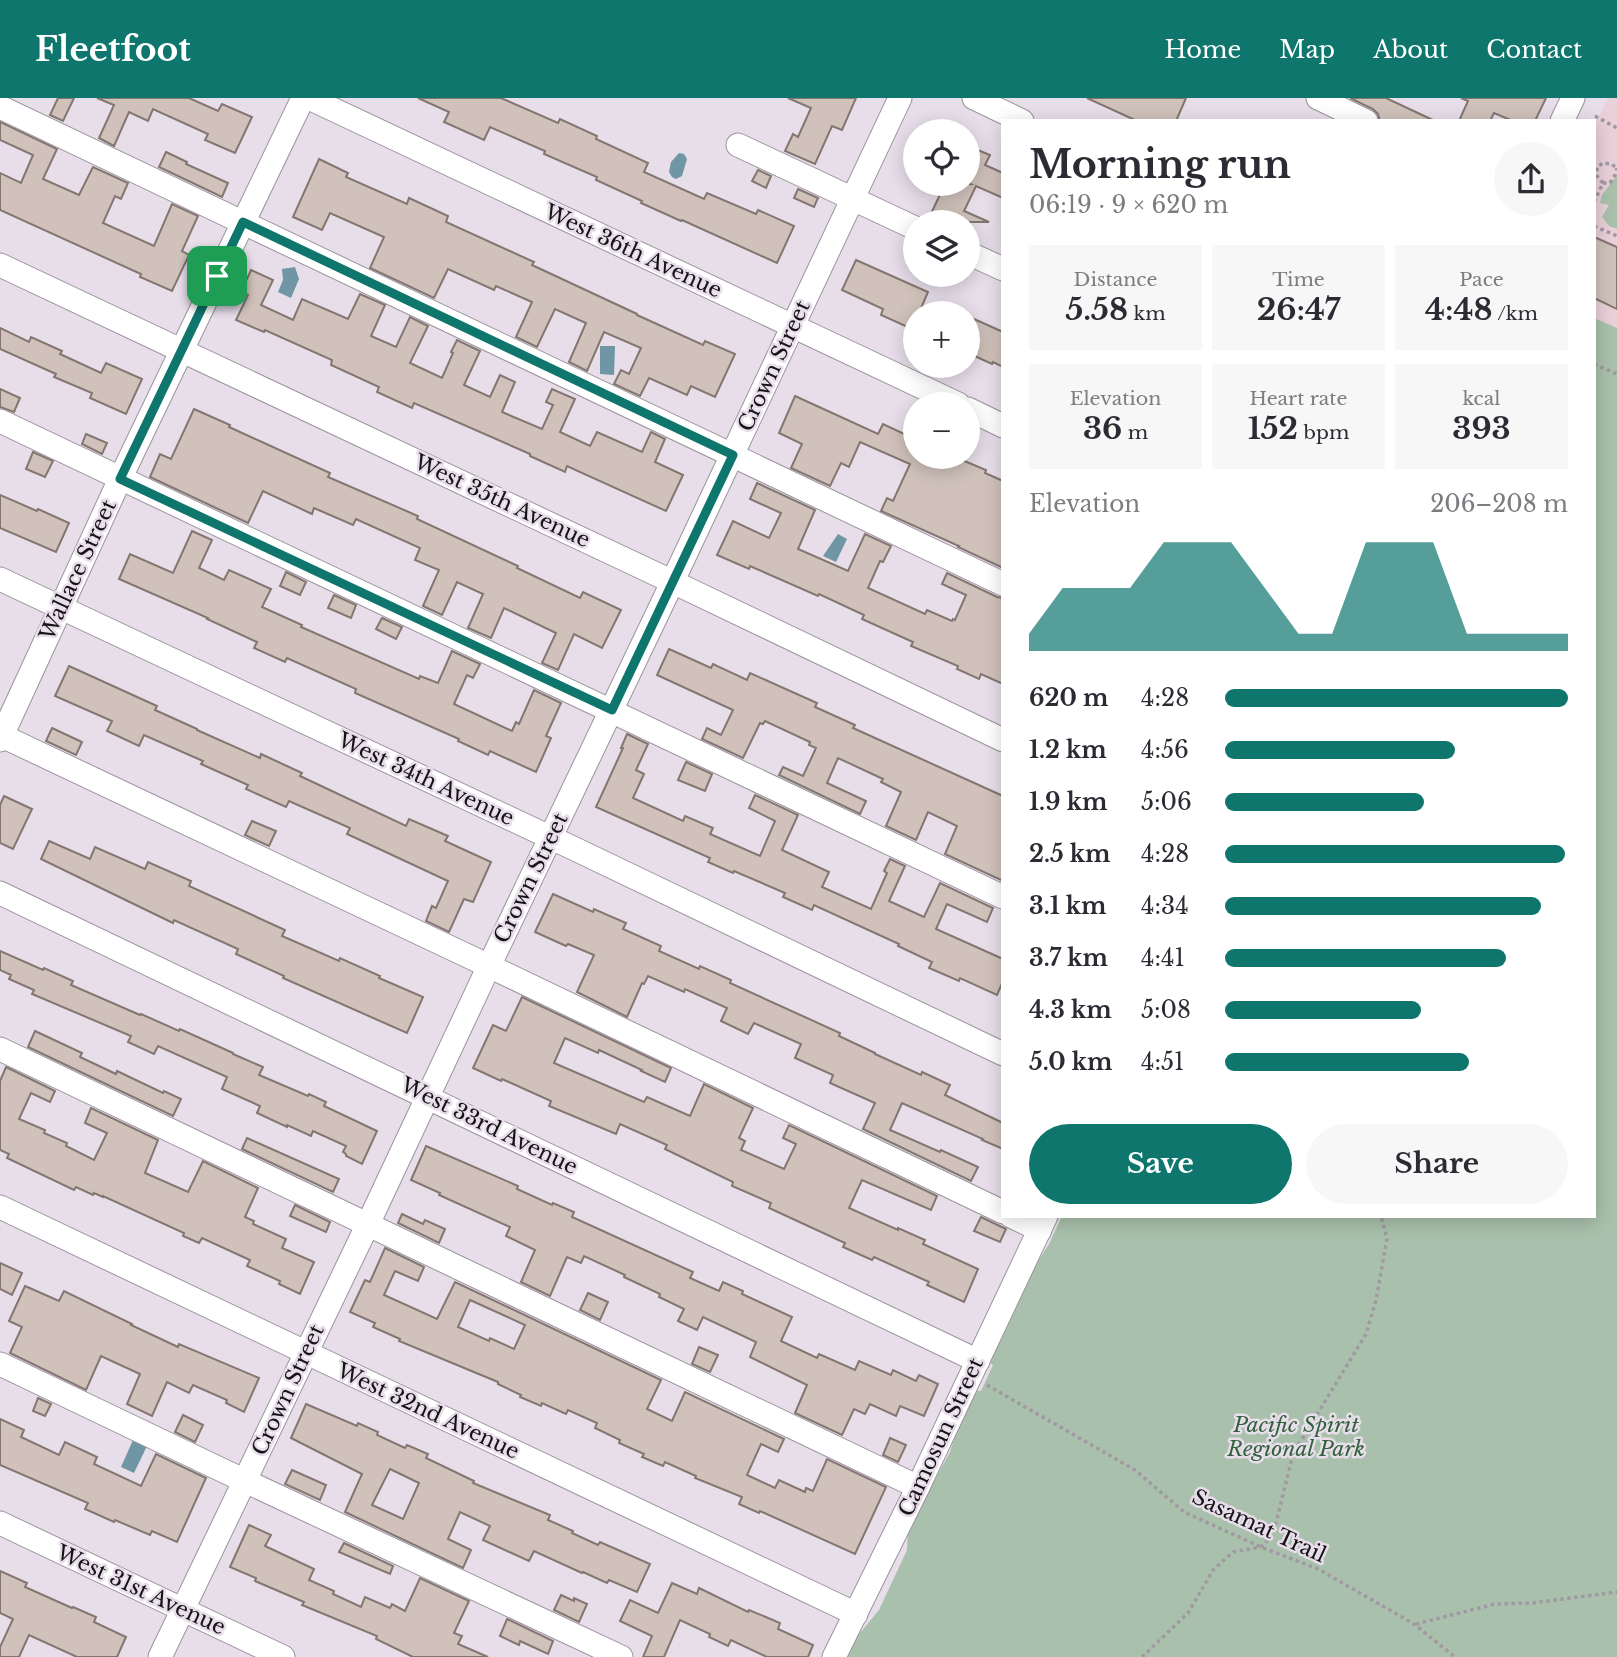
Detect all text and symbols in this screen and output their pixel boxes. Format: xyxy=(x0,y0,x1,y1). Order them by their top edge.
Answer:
text: Fleetfoot xyxy=(35,29,191,70)
text: Home xyxy=(1165,35,1241,64)
text: Map xyxy=(1279,35,1335,64)
text: About xyxy=(1373,35,1448,64)
text: Contact xyxy=(1486,35,1582,64)
map controls xyxy=(903,119,980,469)
button: locate xyxy=(903,119,980,196)
text: Morning run xyxy=(1029,141,1291,188)
button: share xyxy=(1494,142,1568,216)
text: 06:19 · 9 × 620 m xyxy=(1029,191,1228,219)
street label: West 36th Avenue xyxy=(539,198,726,303)
button: layers xyxy=(903,210,980,287)
pin xyxy=(187,246,247,306)
icon: arrive xyxy=(198,257,236,295)
text: Distance xyxy=(1074,268,1157,291)
text: Time xyxy=(1272,268,1325,291)
text: Pace xyxy=(1459,268,1504,291)
text: 5.58 xyxy=(1065,291,1128,328)
text: 26:47 xyxy=(1257,291,1340,328)
text: 4:48 xyxy=(1425,291,1492,328)
street label: Crown Street xyxy=(732,296,816,436)
button: + xyxy=(903,301,980,378)
text: km xyxy=(1128,302,1166,325)
text: /km xyxy=(1492,302,1538,325)
text: Elevation xyxy=(1070,387,1161,410)
text: Heart rate xyxy=(1250,387,1347,410)
text: kcal xyxy=(1463,387,1500,410)
button: − xyxy=(903,392,980,469)
text: 36 xyxy=(1083,410,1122,447)
text: 152 xyxy=(1248,410,1298,447)
text: 393 xyxy=(1452,410,1511,447)
text: m xyxy=(1122,421,1148,444)
text: bpm xyxy=(1298,421,1349,444)
street label: West 35th Avenue xyxy=(409,448,594,553)
text: Elevation xyxy=(1029,490,1140,518)
text: 206–208 m xyxy=(1430,490,1568,518)
street label: Wallace Street xyxy=(34,495,122,645)
text: 620 m xyxy=(1029,684,1108,712)
text: 4:28 xyxy=(1141,684,1189,712)
street label: West 34th Avenue xyxy=(333,726,518,831)
text: 1.2 km xyxy=(1029,736,1107,764)
text: 4:56 xyxy=(1141,736,1189,764)
text: 1.9 km xyxy=(1029,788,1107,816)
text: 5:06 xyxy=(1141,788,1192,816)
street label: Crown Street xyxy=(488,809,574,947)
text: 2.5 km xyxy=(1029,840,1110,868)
text: 4:28 xyxy=(1141,840,1189,868)
text: 3.1 km xyxy=(1029,892,1107,920)
text: 4:34 xyxy=(1141,892,1189,920)
text: 3.7 km xyxy=(1029,944,1108,972)
text: 4:41 xyxy=(1141,944,1185,972)
text: 4.3 km xyxy=(1029,996,1112,1024)
text: 5:08 xyxy=(1141,996,1191,1024)
text: 5.0 km xyxy=(1029,1048,1112,1076)
text: 4:51 xyxy=(1141,1048,1184,1076)
street label: West 33rd Avenue xyxy=(395,1071,582,1180)
button: Save xyxy=(1029,1124,1292,1204)
button: Share xyxy=(1306,1124,1568,1204)
street label: Crown Street xyxy=(246,1320,330,1460)
street label: Camosun Street xyxy=(893,1354,989,1520)
street label: West 32nd Avenue xyxy=(332,1357,523,1465)
park label: Pacific Spirit Regional Park xyxy=(1226,1412,1365,1462)
street label: Sasamat Trail xyxy=(1188,1484,1330,1568)
street label: West 31st Avenue xyxy=(51,1539,230,1641)

